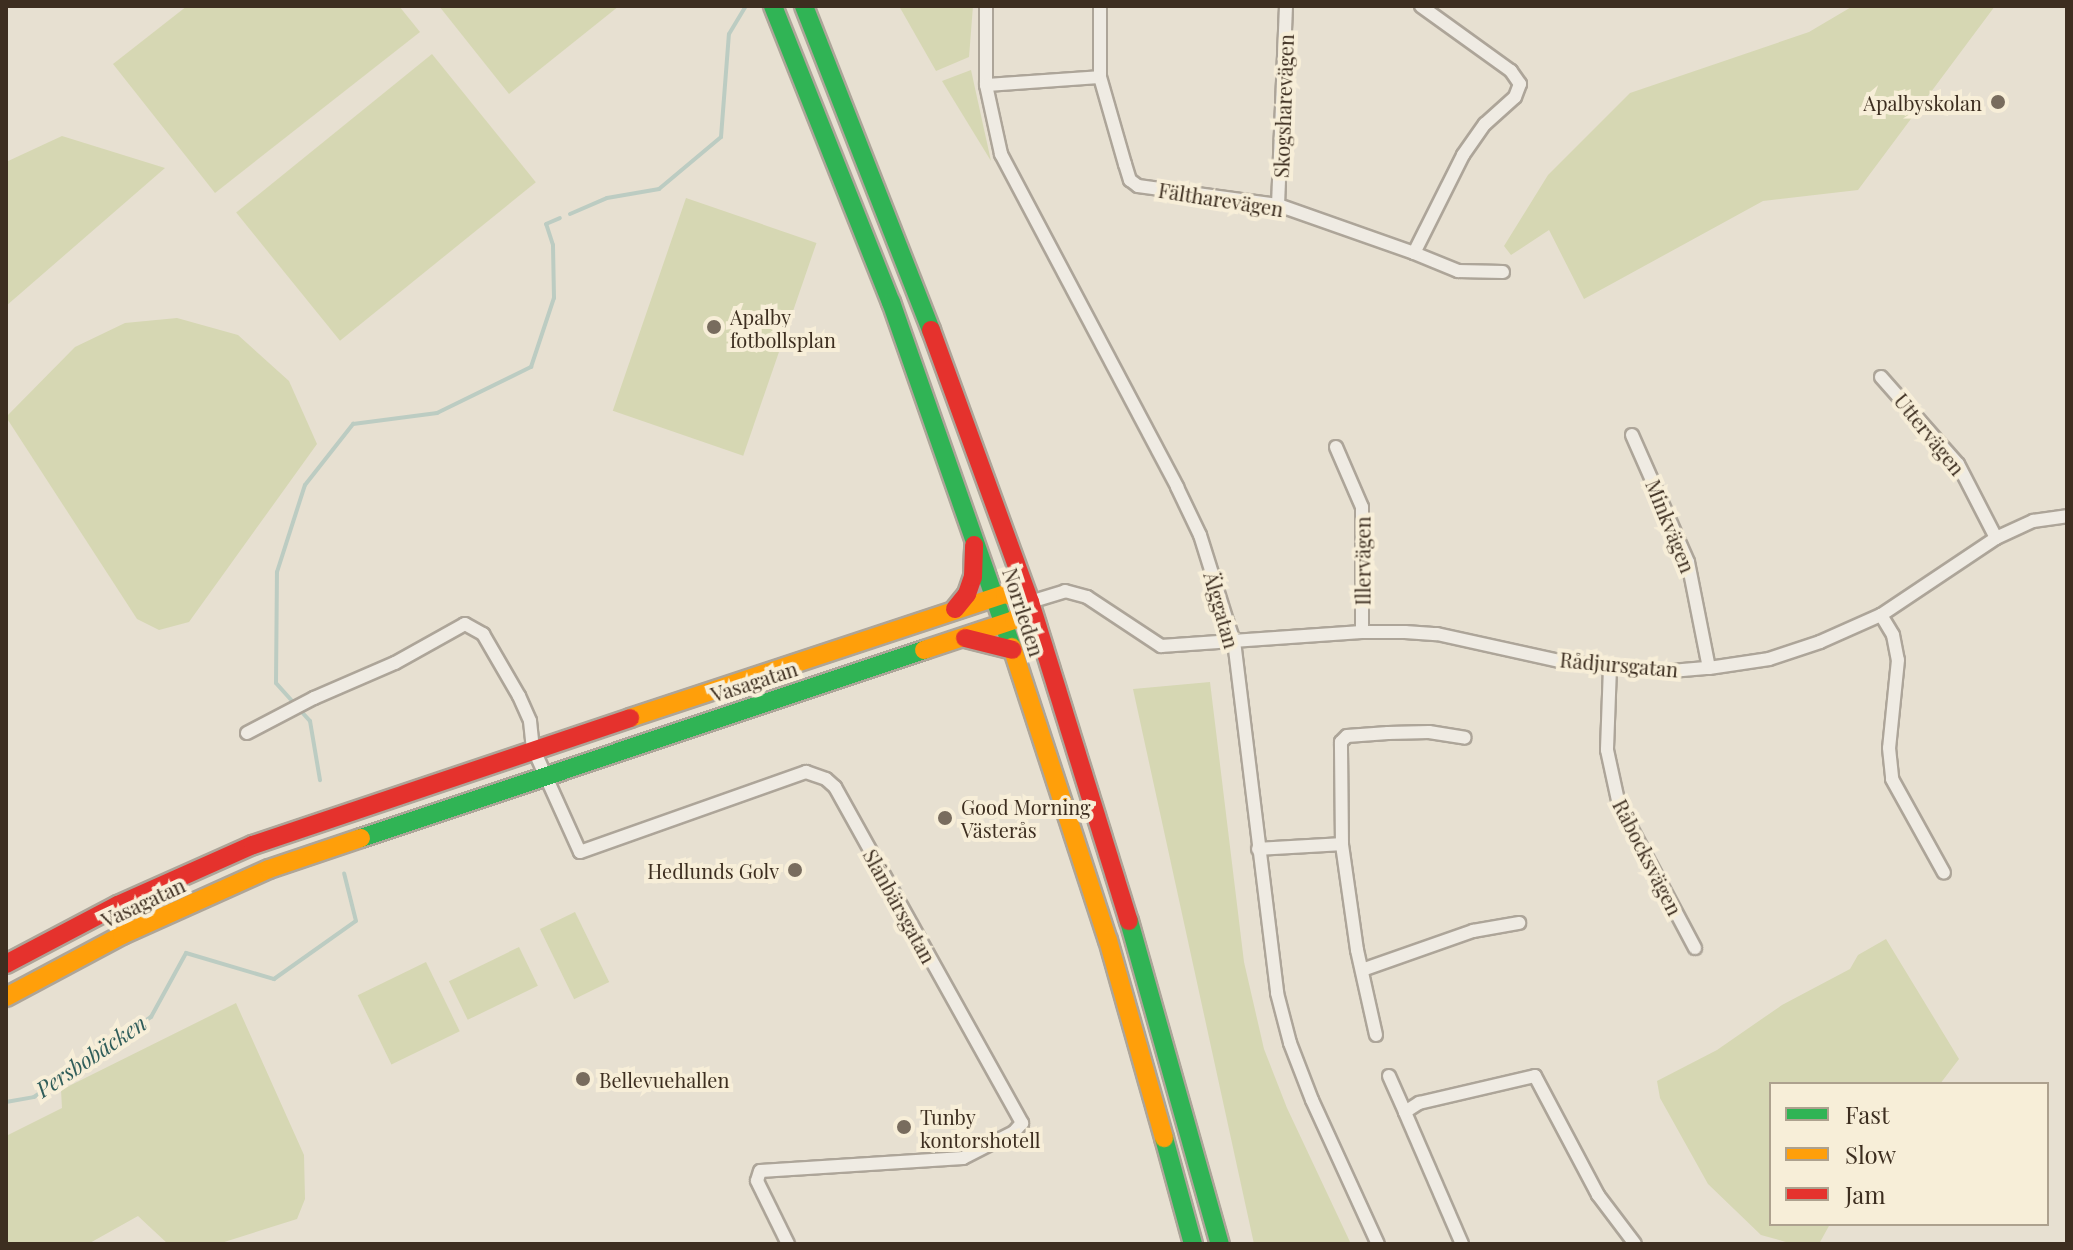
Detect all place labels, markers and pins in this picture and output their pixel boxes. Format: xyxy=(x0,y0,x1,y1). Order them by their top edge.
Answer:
place label: Apalbyskolan xyxy=(1863,90,1982,114)
marker: Apalbyskolan xyxy=(1989,93,2007,111)
place label: Apalby fotbollsplan xyxy=(730,304,836,351)
marker: Apalby fotbollsplan xyxy=(705,318,723,336)
place label: Good Morning Västerås xyxy=(961,794,1091,841)
marker: Good Morning Västerås xyxy=(936,809,954,827)
place label: Hedlunds Golv xyxy=(647,858,779,882)
marker: Hedlunds Golv xyxy=(786,861,804,879)
place label: Bellevuehallen xyxy=(599,1067,729,1091)
marker: Bellevuehallen xyxy=(574,1070,592,1088)
place label: Tunby kontorshotell xyxy=(920,1104,1041,1151)
marker: Tunby kontorshotell xyxy=(895,1118,913,1136)

